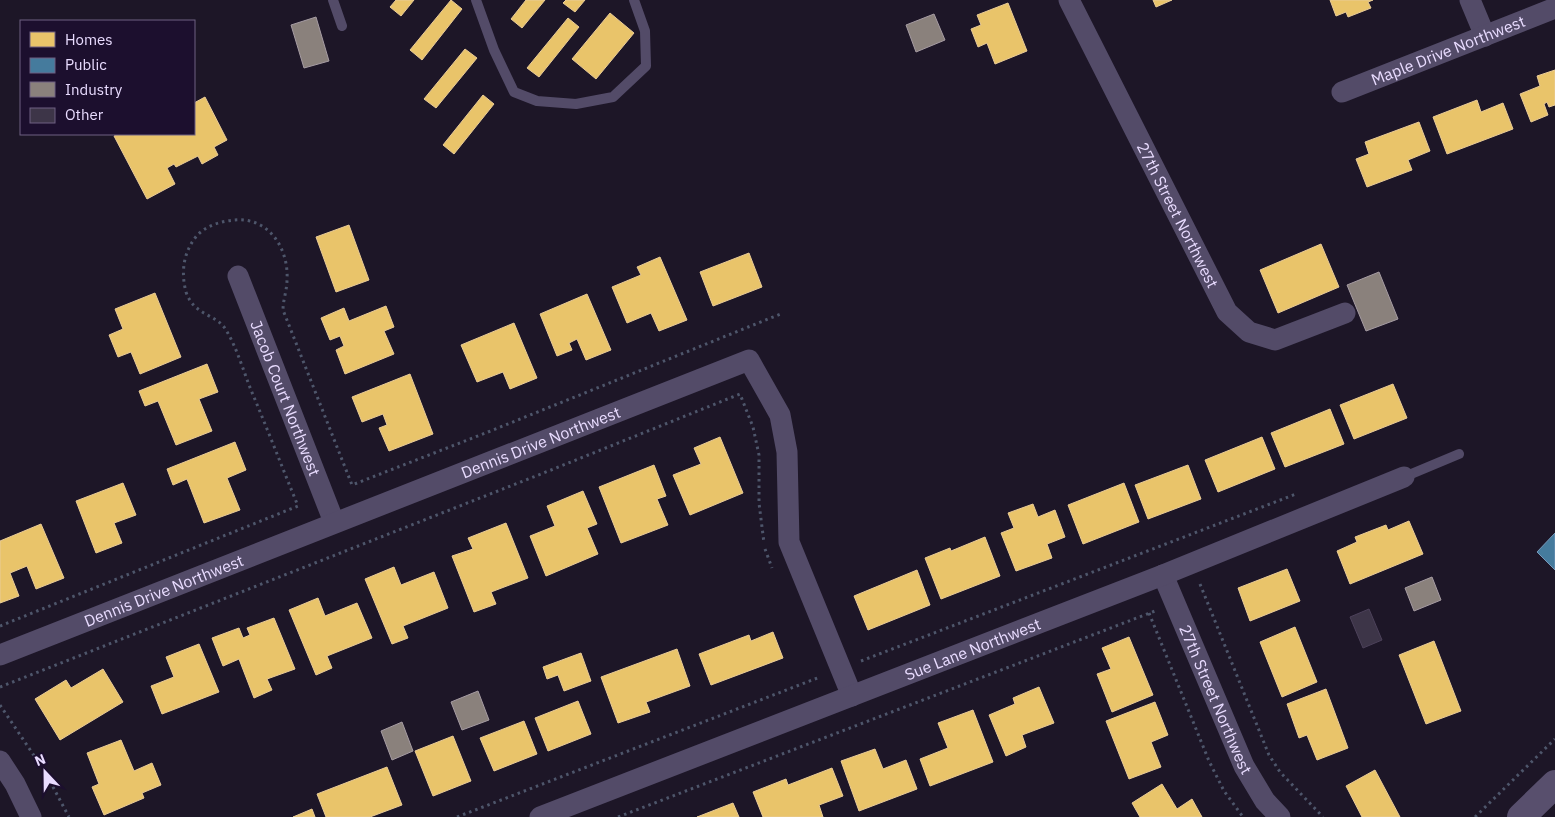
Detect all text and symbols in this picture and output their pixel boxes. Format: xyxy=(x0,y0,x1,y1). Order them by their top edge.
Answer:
street label: Maple Drive Northwest xyxy=(1368,11,1528,90)
legend xyxy=(20,20,195,135)
text: Homes xyxy=(65,30,113,49)
text: Public xyxy=(65,55,107,74)
text: Industry xyxy=(65,80,123,99)
text: Other xyxy=(65,105,104,124)
street label: 27th Street Northwest xyxy=(1133,139,1223,291)
street label: Jacob Court Northwest xyxy=(246,317,325,479)
street label: Dennis Drive Northwest xyxy=(458,402,623,482)
street label: Dennis Drive Northwest xyxy=(81,550,246,631)
street label: Sue Lane Northwest xyxy=(902,614,1043,684)
street label: 27th Street Northwest xyxy=(1175,621,1257,778)
north arrow xyxy=(20,747,70,797)
text: N xyxy=(32,750,48,770)

